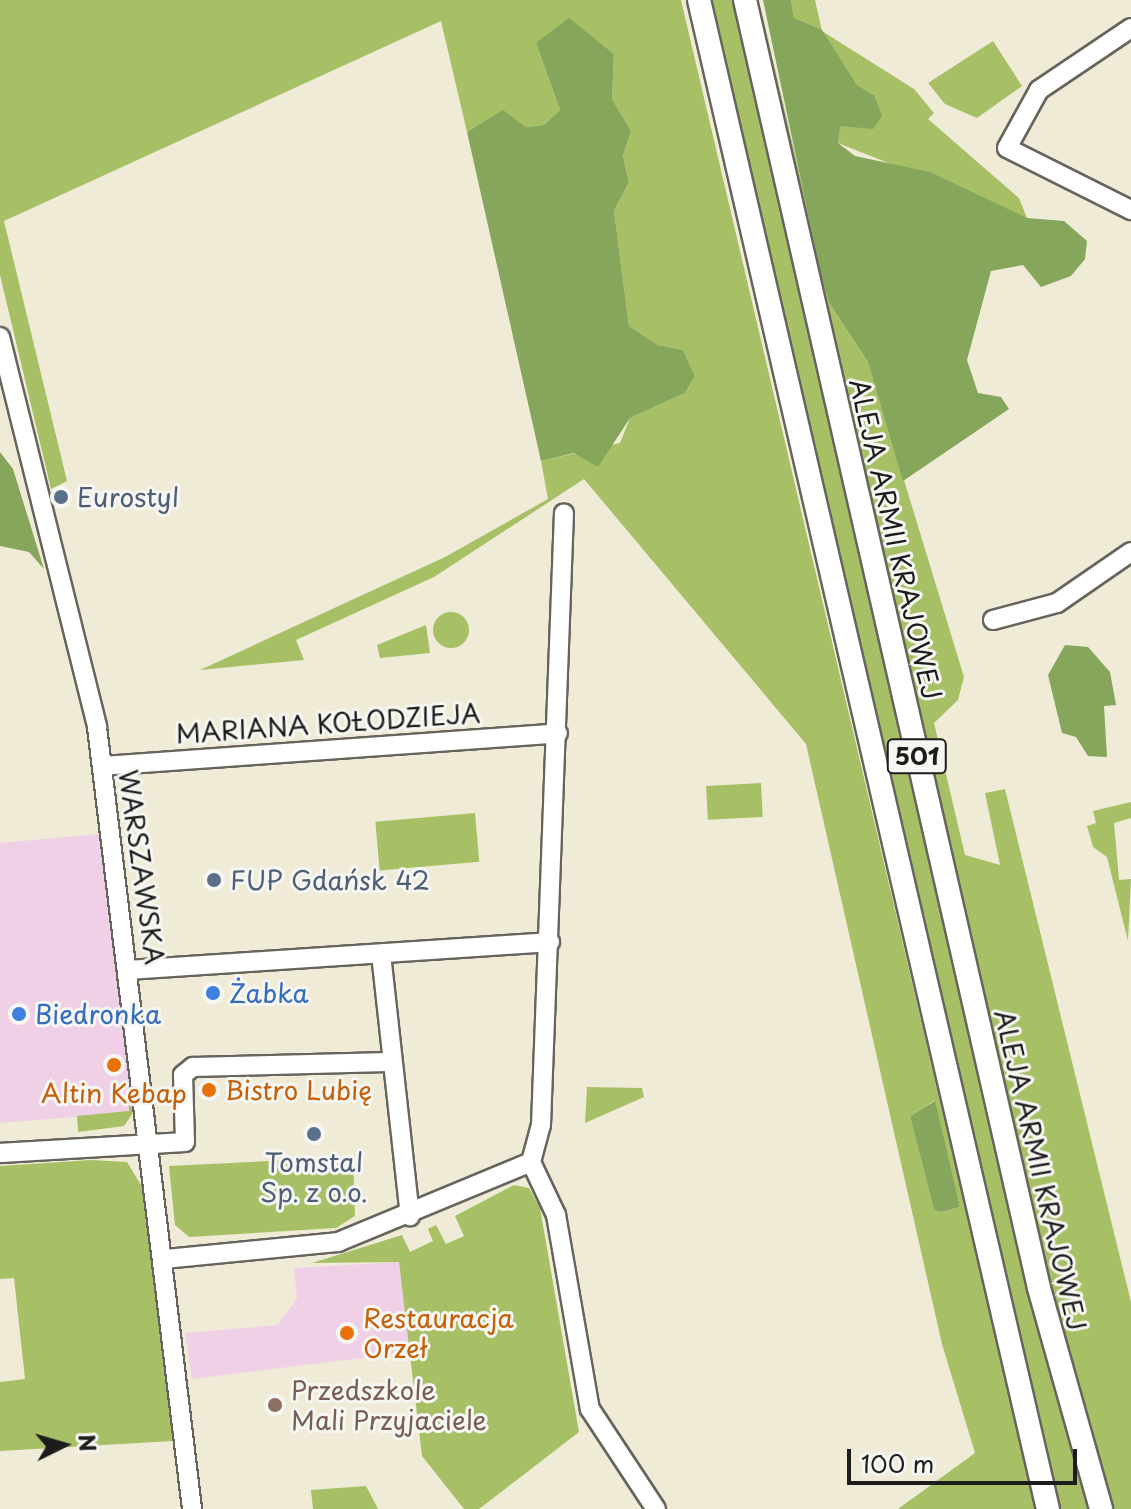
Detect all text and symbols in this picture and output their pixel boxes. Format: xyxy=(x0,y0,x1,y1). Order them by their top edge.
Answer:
street label: ALEJA ARMII KRAJOWEJ xyxy=(844,377,948,701)
place label: Eurostyl xyxy=(77,481,179,513)
marker: Eurostyl xyxy=(52,488,70,506)
street label: MARIANA KOŁODZIEJA xyxy=(176,697,480,749)
road number: 501 xyxy=(885,736,949,776)
street label: WARSZAWSKA xyxy=(113,768,171,966)
place label: FUP Gdańsk 42 xyxy=(230,864,429,896)
marker: FUP Gdańsk 42 xyxy=(205,871,223,889)
place label: Żabka xyxy=(229,977,309,1009)
marker: Żabka xyxy=(204,984,222,1002)
place label: Biedronka xyxy=(35,998,161,1030)
marker: Biedronka xyxy=(10,1005,28,1023)
street label: ALEJA ARMII KRAJOWEJ xyxy=(989,1008,1093,1332)
marker: Altin Kebap xyxy=(105,1056,123,1074)
place label: Bistro Lubię xyxy=(225,1074,374,1106)
place label: Altin Kebap xyxy=(41,1077,187,1109)
marker: Bistro Lubię xyxy=(200,1081,218,1099)
marker: Tomstal Sp. z o.o. xyxy=(305,1125,323,1143)
place label: Tomstal Sp. z o.o. xyxy=(260,1146,368,1208)
place label: Restauracja Orzeł xyxy=(363,1302,514,1364)
marker: Restauracja Orzeł xyxy=(338,1324,356,1342)
place label: Przedszkole Mali Przyjaciele xyxy=(291,1374,487,1436)
marker: Przedszkole Mali Przyjaciele xyxy=(266,1396,284,1414)
north arrow xyxy=(24,1405,104,1485)
text: N xyxy=(71,1433,106,1453)
scale bar xyxy=(851,1433,1081,1483)
text: 100 m xyxy=(861,1445,934,1481)

